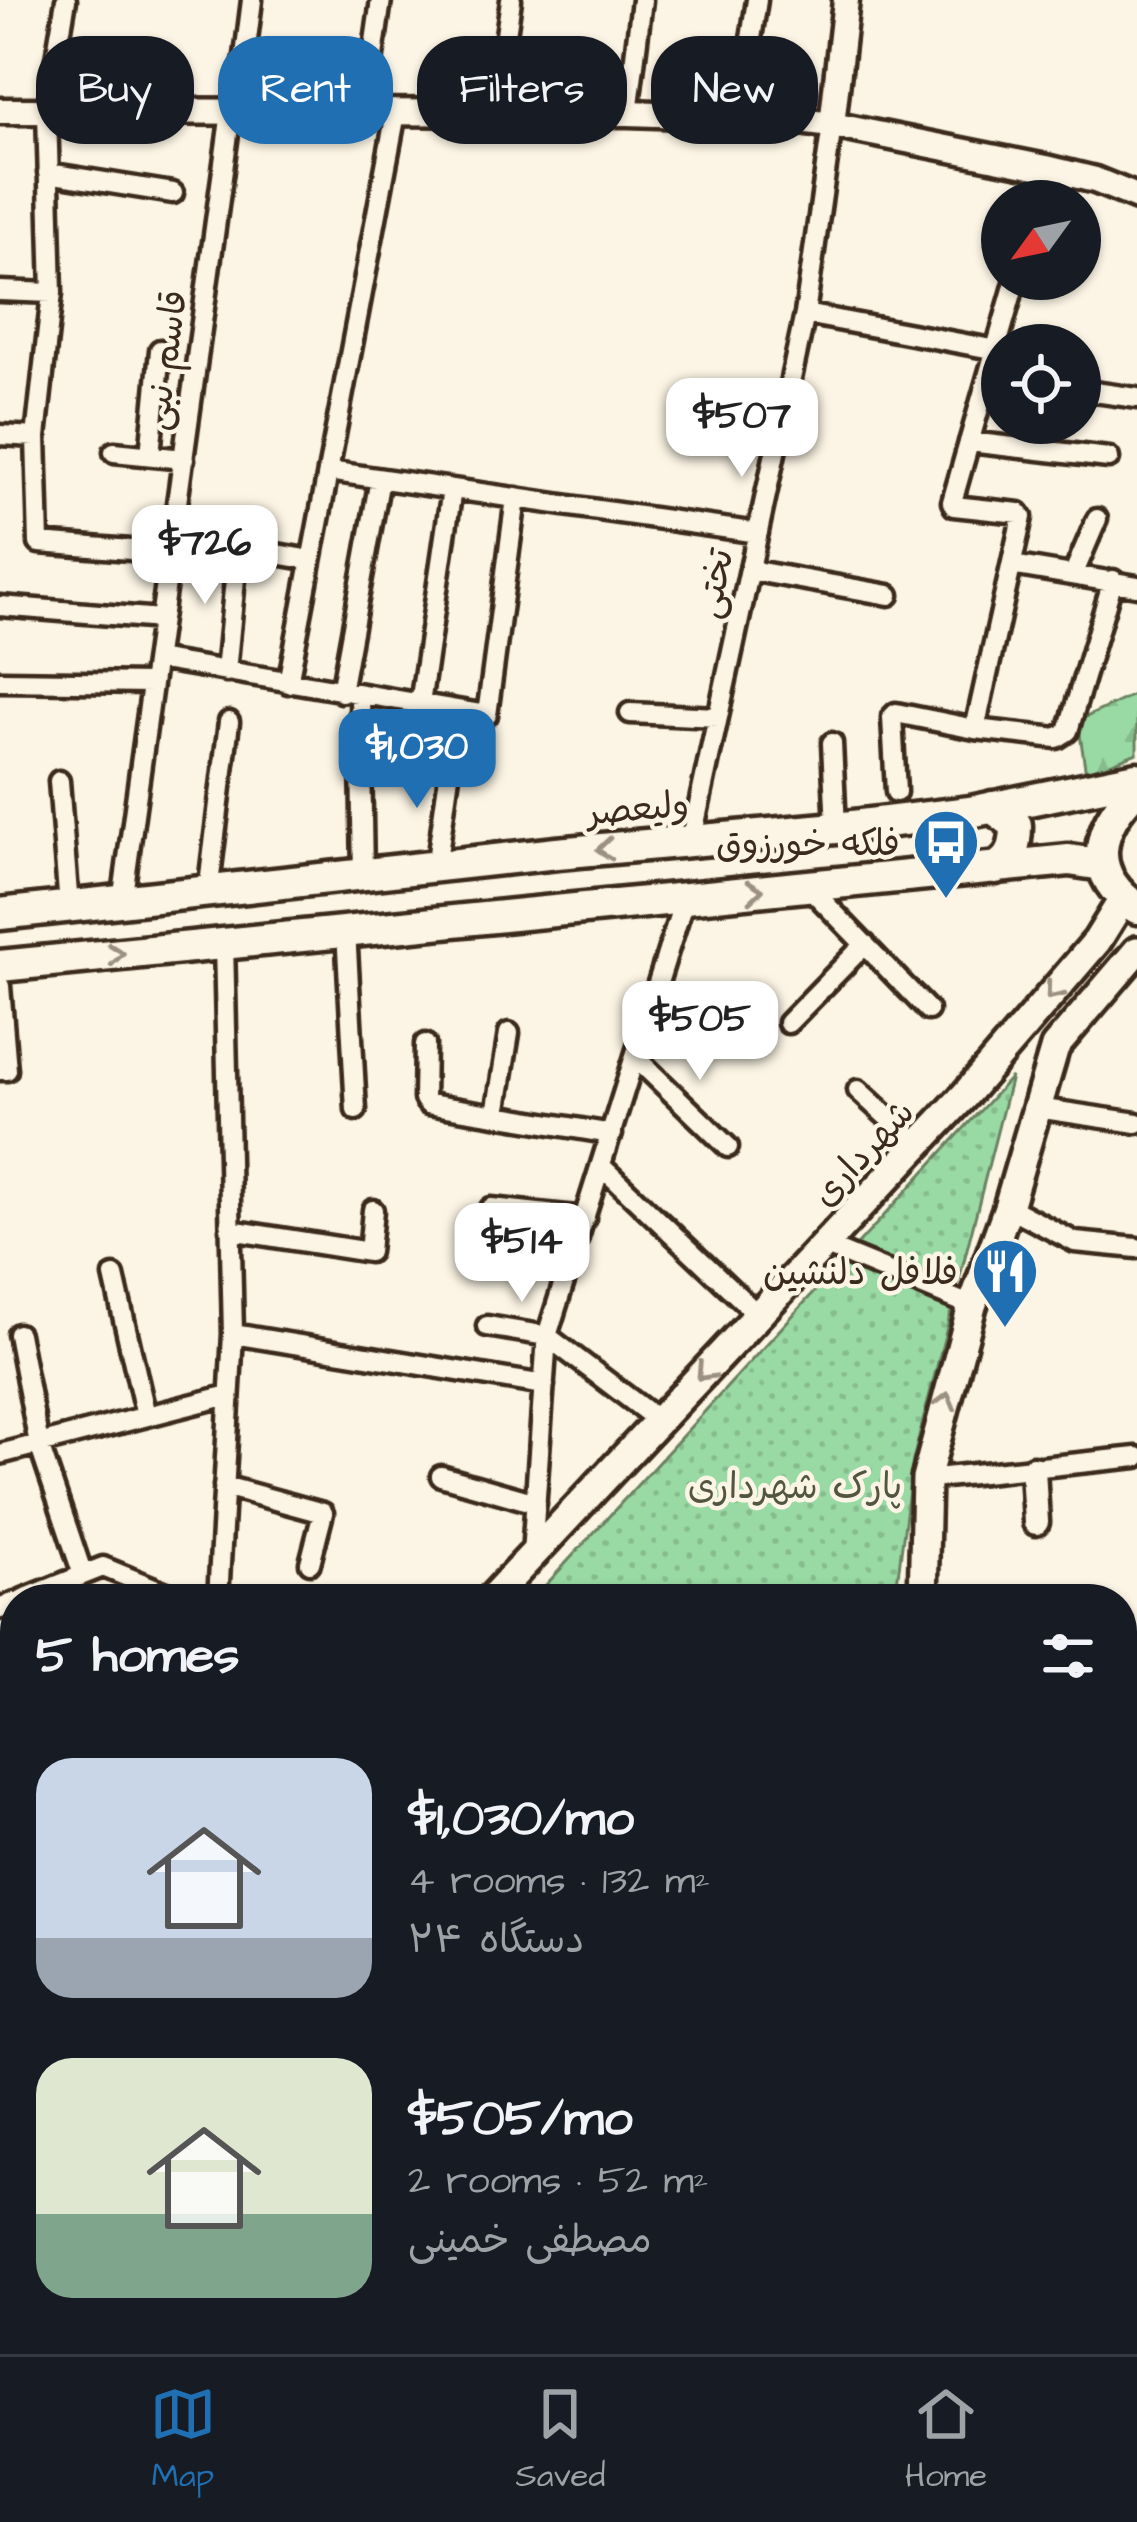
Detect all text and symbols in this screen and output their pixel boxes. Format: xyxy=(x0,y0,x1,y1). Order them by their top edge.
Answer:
chip: Buy xyxy=(36,36,194,144)
chip: Rent xyxy=(218,36,393,144)
chip: Filters xyxy=(417,36,627,144)
chip: New xyxy=(651,36,818,144)
north arrow xyxy=(981,180,1101,300)
map controls xyxy=(981,180,1101,444)
street label: قاسم نبی xyxy=(131,287,202,434)
button: locate xyxy=(981,324,1101,444)
pin: $507 xyxy=(671,378,813,480)
text: $507 xyxy=(693,390,791,444)
pin: $726 xyxy=(134,505,276,607)
text: $726 xyxy=(159,517,251,571)
street label: تختی xyxy=(683,543,748,623)
pin: $1,030 xyxy=(319,709,515,811)
text: $1,030 xyxy=(366,721,468,775)
street label: ولیعصر xyxy=(582,780,691,840)
bus stop icon: فلکه خورزوق xyxy=(911,807,981,901)
place label: فلکه خورزوق xyxy=(716,819,900,870)
one-way arrow xyxy=(595,836,614,861)
one-way arrow xyxy=(746,879,765,904)
one-way arrow xyxy=(107,942,126,967)
one-way arrow xyxy=(1046,978,1067,1000)
pin: $505 xyxy=(629,981,771,1083)
text: $505 xyxy=(649,993,751,1047)
street label: شهرداری xyxy=(801,1089,927,1219)
pin: $514 xyxy=(451,1203,593,1305)
text: $514 xyxy=(482,1215,562,1269)
restaurant icon: فلافل دلنشین xyxy=(970,1236,1040,1330)
place label: فلافل دلنشین xyxy=(763,1248,958,1299)
one-way arrow xyxy=(697,1359,719,1380)
one-way arrow xyxy=(932,1391,957,1411)
park label: پارک شهرداری xyxy=(688,1462,902,1513)
text: 5 homes xyxy=(36,1621,239,1692)
icon: filters xyxy=(1035,1623,1101,1689)
text: $1,030/mo xyxy=(408,1784,634,1855)
icon: home xyxy=(132,1806,276,1950)
text: 4 rooms · 132 m² xyxy=(408,1855,710,1909)
text: ۲۴ دستگاه xyxy=(408,1914,584,1968)
text: $505/mo xyxy=(408,2084,632,2155)
icon: home xyxy=(132,2106,276,2250)
text: 2 rooms · 52 m² xyxy=(408,2155,709,2209)
text: مصطفی خمینی xyxy=(408,2214,652,2268)
tab: Map xyxy=(150,2381,216,2499)
tab: Saved xyxy=(516,2381,605,2499)
tab: Home xyxy=(905,2381,987,2499)

